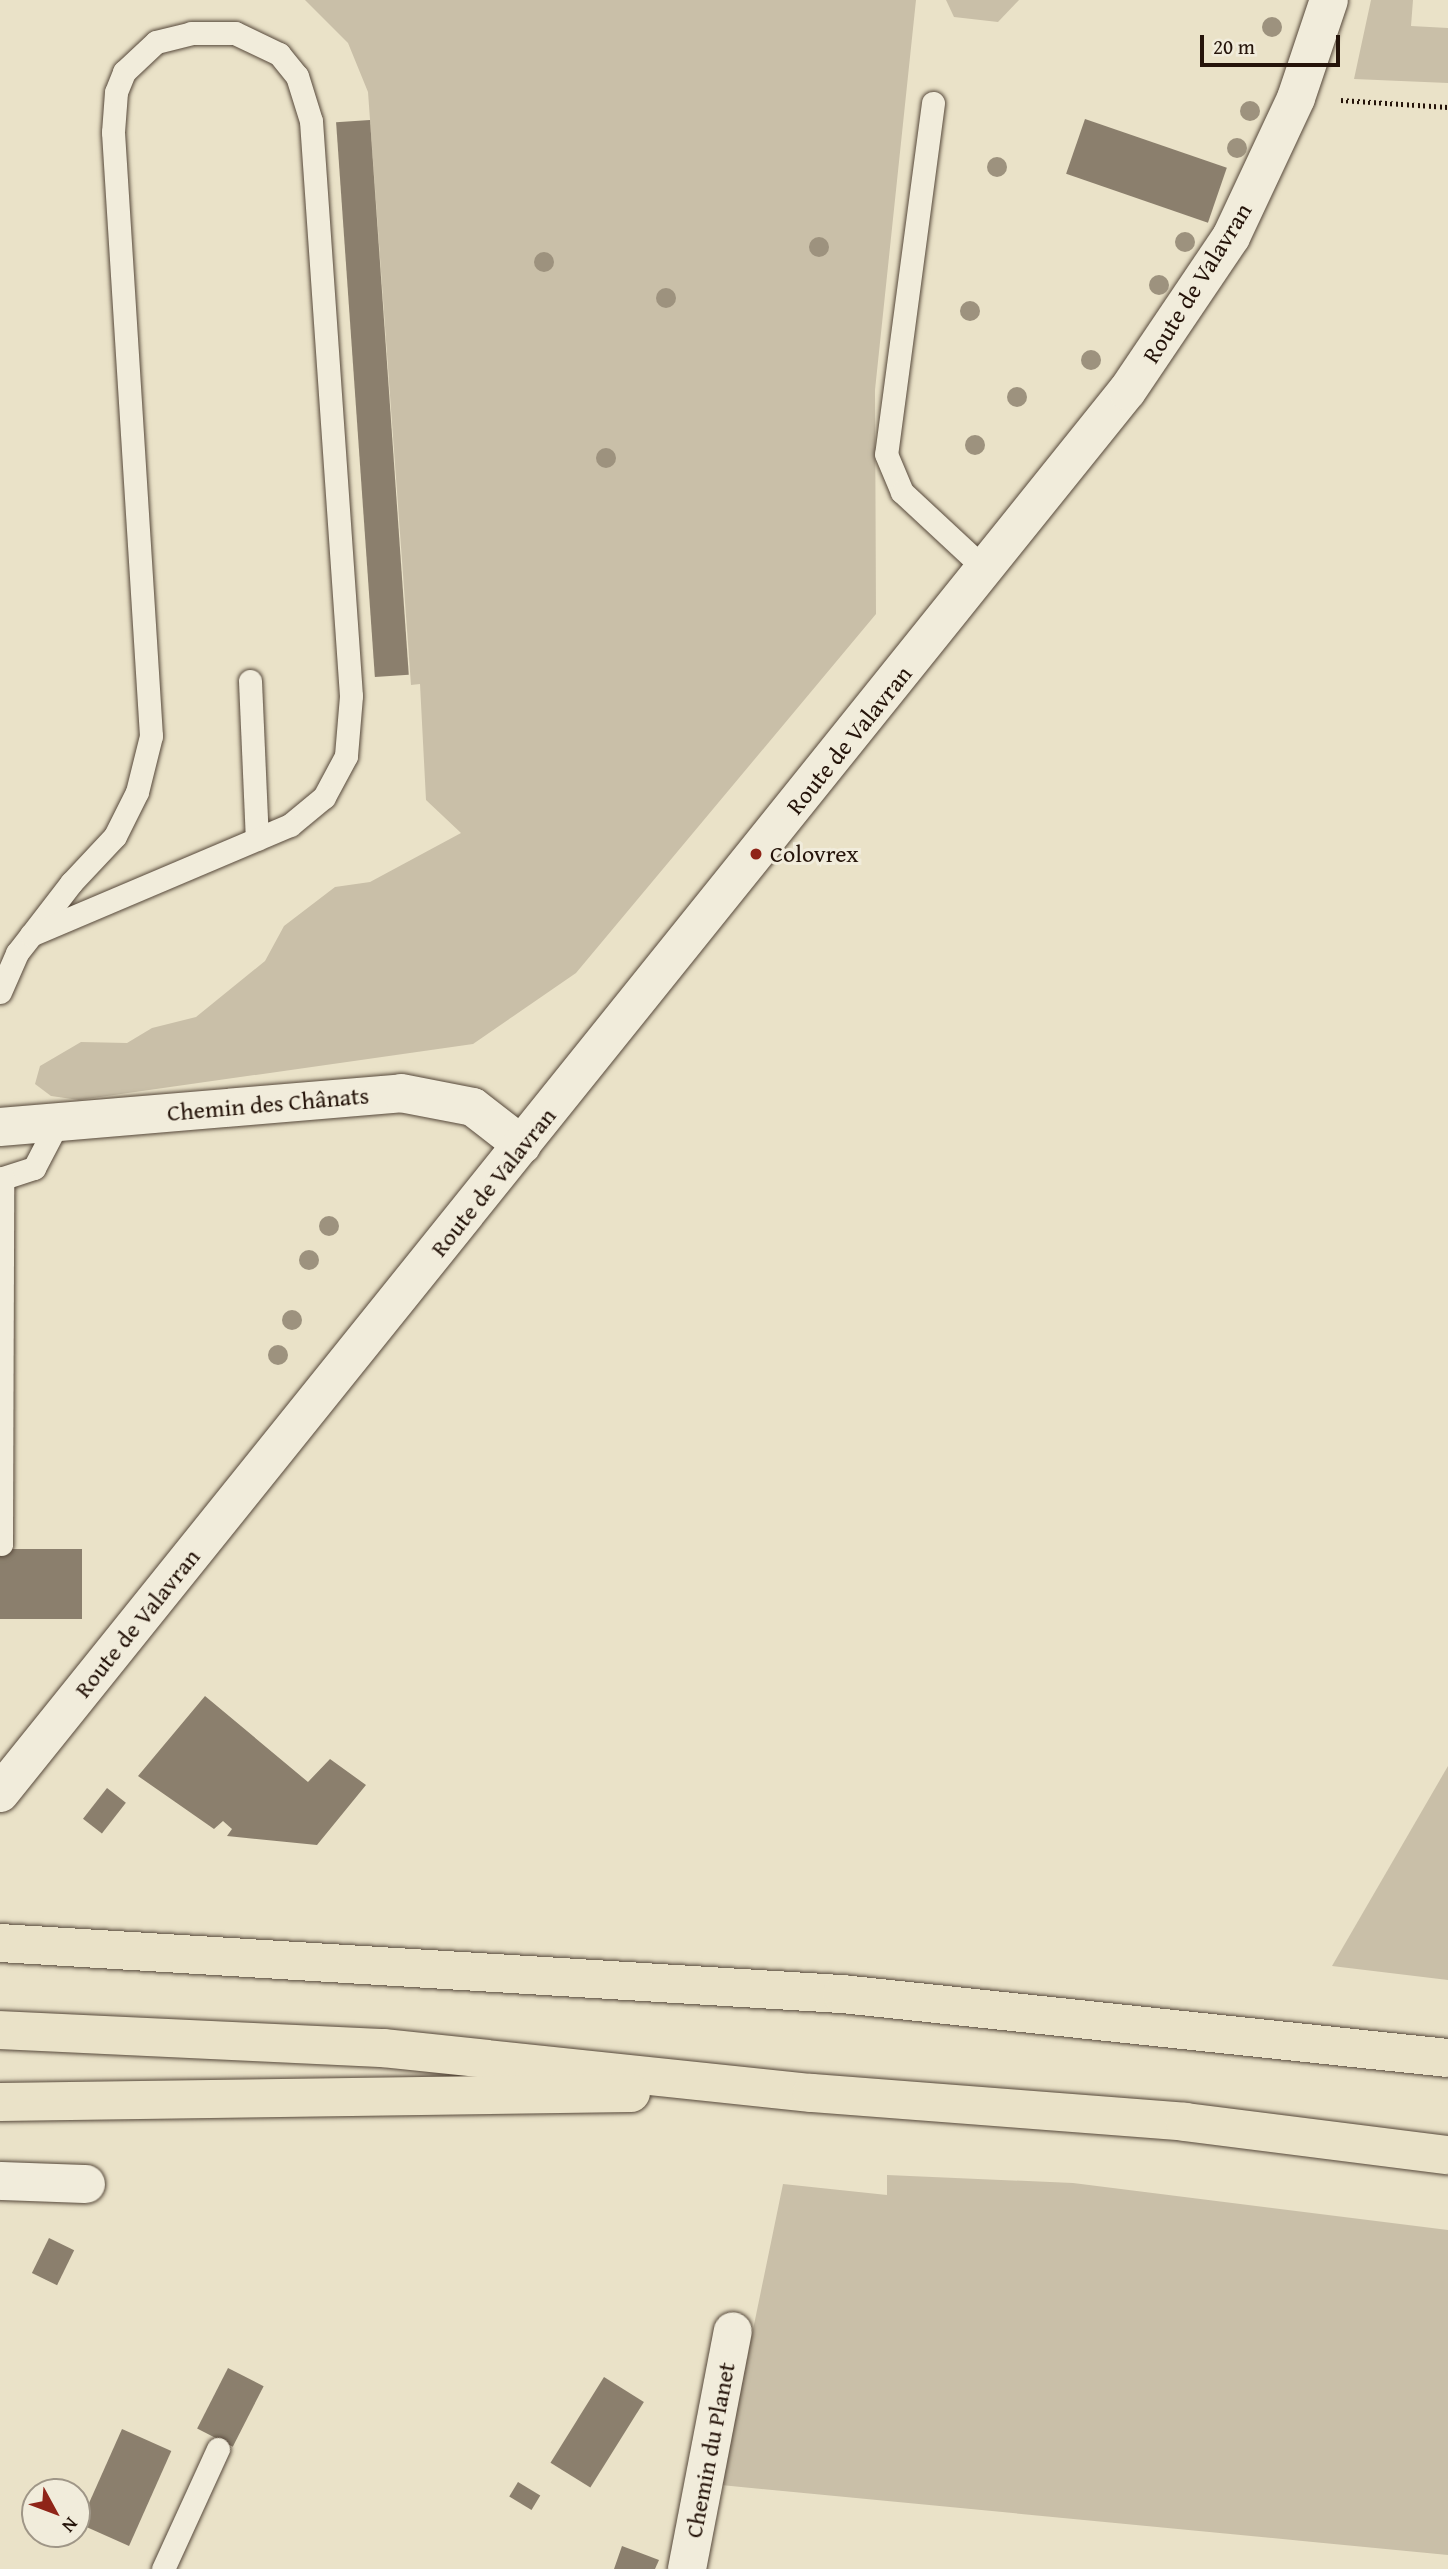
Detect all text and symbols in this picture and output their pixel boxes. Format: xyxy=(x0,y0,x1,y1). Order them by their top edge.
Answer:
scale bar xyxy=(1203,21,1343,65)
text: 20 m xyxy=(1213,31,1255,62)
street label: Route de Valavran xyxy=(1136,198,1258,368)
street label: Route de Valavran xyxy=(780,660,918,820)
place label: Colovrex xyxy=(770,840,858,868)
marker: Colovrex xyxy=(748,846,764,862)
street label: Chemin des Chânats xyxy=(166,1081,370,1127)
street label: Route de Valavran xyxy=(424,1102,562,1262)
street label: Route de Valavran xyxy=(68,1543,206,1703)
street label: Chemin du Planet xyxy=(679,2360,741,2540)
north arrow xyxy=(21,2478,91,2548)
text: N xyxy=(56,2511,85,2539)

